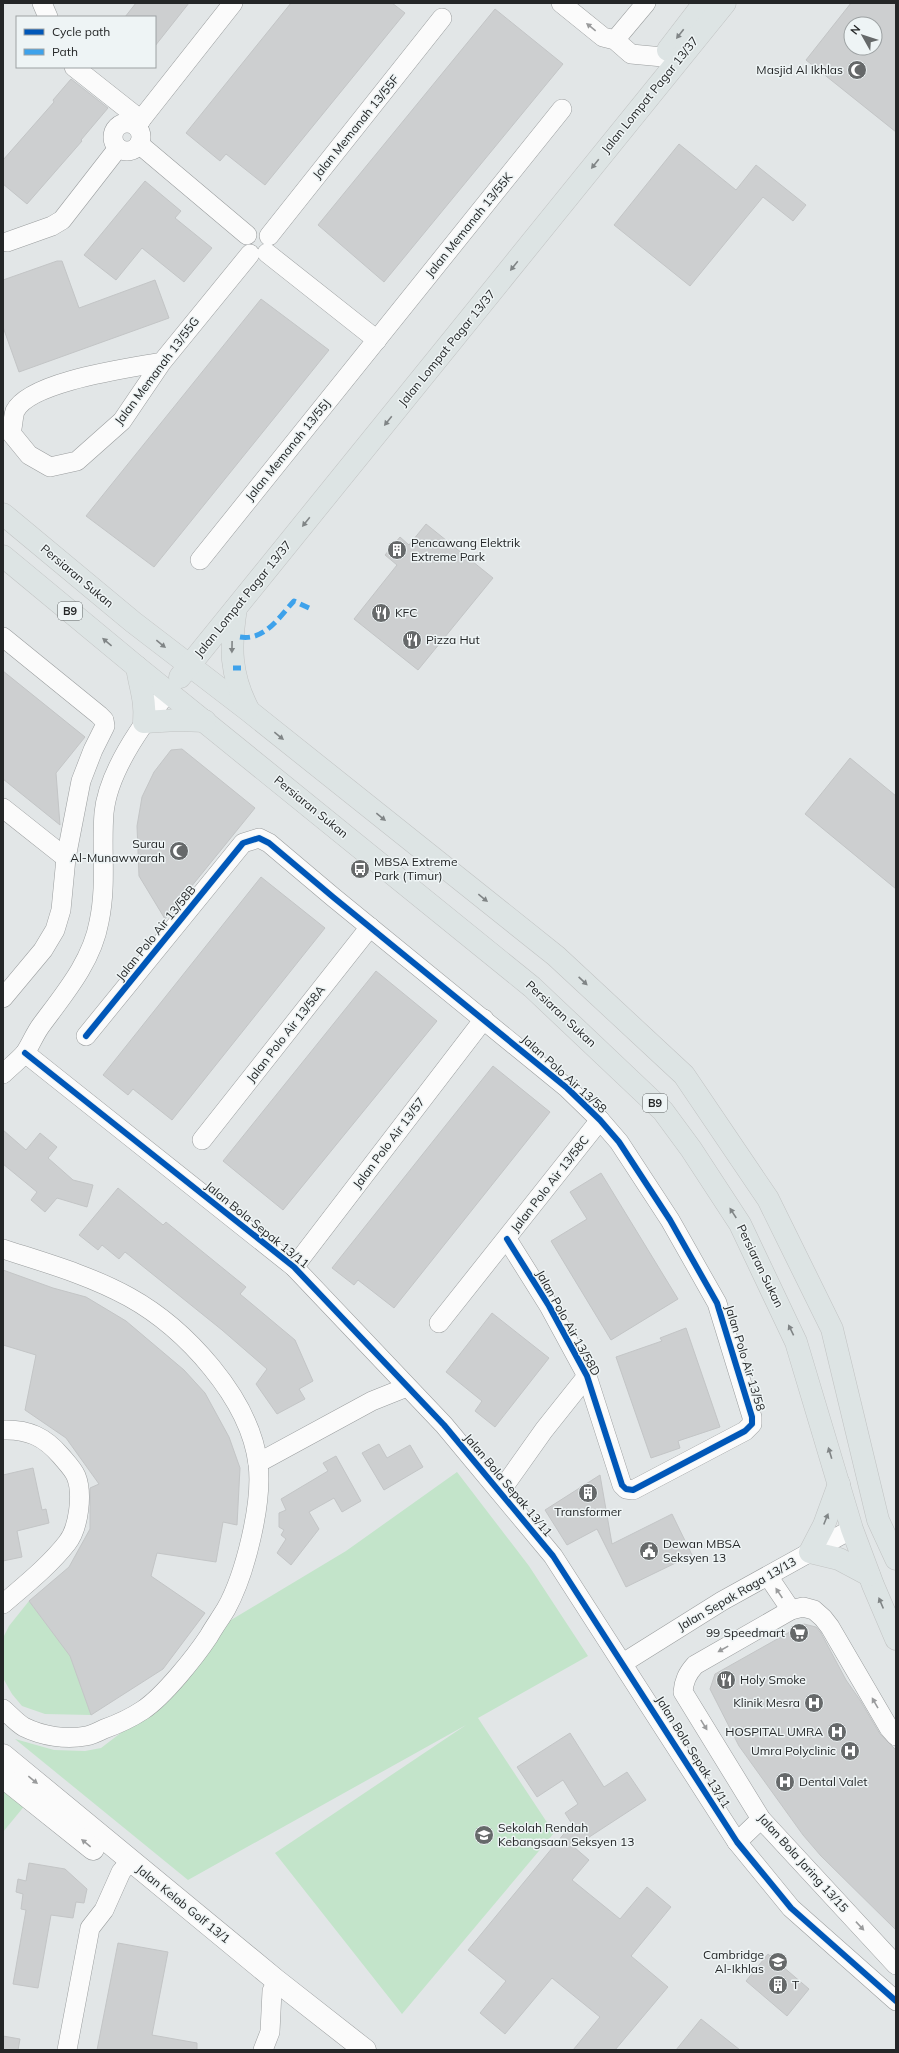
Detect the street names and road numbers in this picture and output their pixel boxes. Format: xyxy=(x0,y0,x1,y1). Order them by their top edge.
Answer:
street label: Jalan Lompat Pagar 13/37 xyxy=(598,33,701,156)
street label: Jalan Memanah 13/55F xyxy=(309,72,402,182)
street label: Jalan Memanah 13/55K xyxy=(422,169,516,280)
street label: Jalan Lompat Pagar 13/37 xyxy=(395,286,498,409)
street label: Jalan Memanah 13/55G xyxy=(111,314,202,428)
street label: Jalan Memanah 13/55J xyxy=(242,396,333,504)
street label: Jalan Lompat Pagar 13/37 xyxy=(191,537,294,660)
street label: Persiaran Sukan xyxy=(38,541,117,611)
road number: B9 xyxy=(58,602,82,620)
street label: Persiaran Sukan xyxy=(271,772,351,841)
street label: Jalan Polo Air 13/58B xyxy=(113,882,199,983)
street label: Persiaran Sukan xyxy=(523,977,600,1050)
street label: Jalan Polo Air 13/58A xyxy=(243,982,328,1085)
street label: Jalan Polo Air 13/58 xyxy=(518,1031,610,1116)
street label: Jalan Polo Air 13/57 xyxy=(350,1094,428,1191)
road number: B9 xyxy=(643,1094,667,1112)
street label: Jalan Polo Air 13/58C xyxy=(507,1132,592,1235)
street label: Jalan Bola Sepak 13/11 xyxy=(202,1178,312,1271)
street label: Persiaran Sukan xyxy=(734,1222,787,1310)
street label: Jalan Polo Air 13/58D xyxy=(533,1267,604,1378)
street label: Jalan Polo Air 13/58 xyxy=(722,1303,769,1413)
street label: Jalan Bola Sepak 13/11 xyxy=(461,1430,556,1539)
street label: Jalan Sepak Raga 13/13 xyxy=(675,1553,799,1634)
street label: Jalan Bola Sepak 13/11 xyxy=(653,1693,734,1811)
street label: Jalan Bola Jaring 13/15 xyxy=(755,1810,852,1915)
street label: Jalan Kelab Golf 13/1 xyxy=(133,1861,233,1946)

